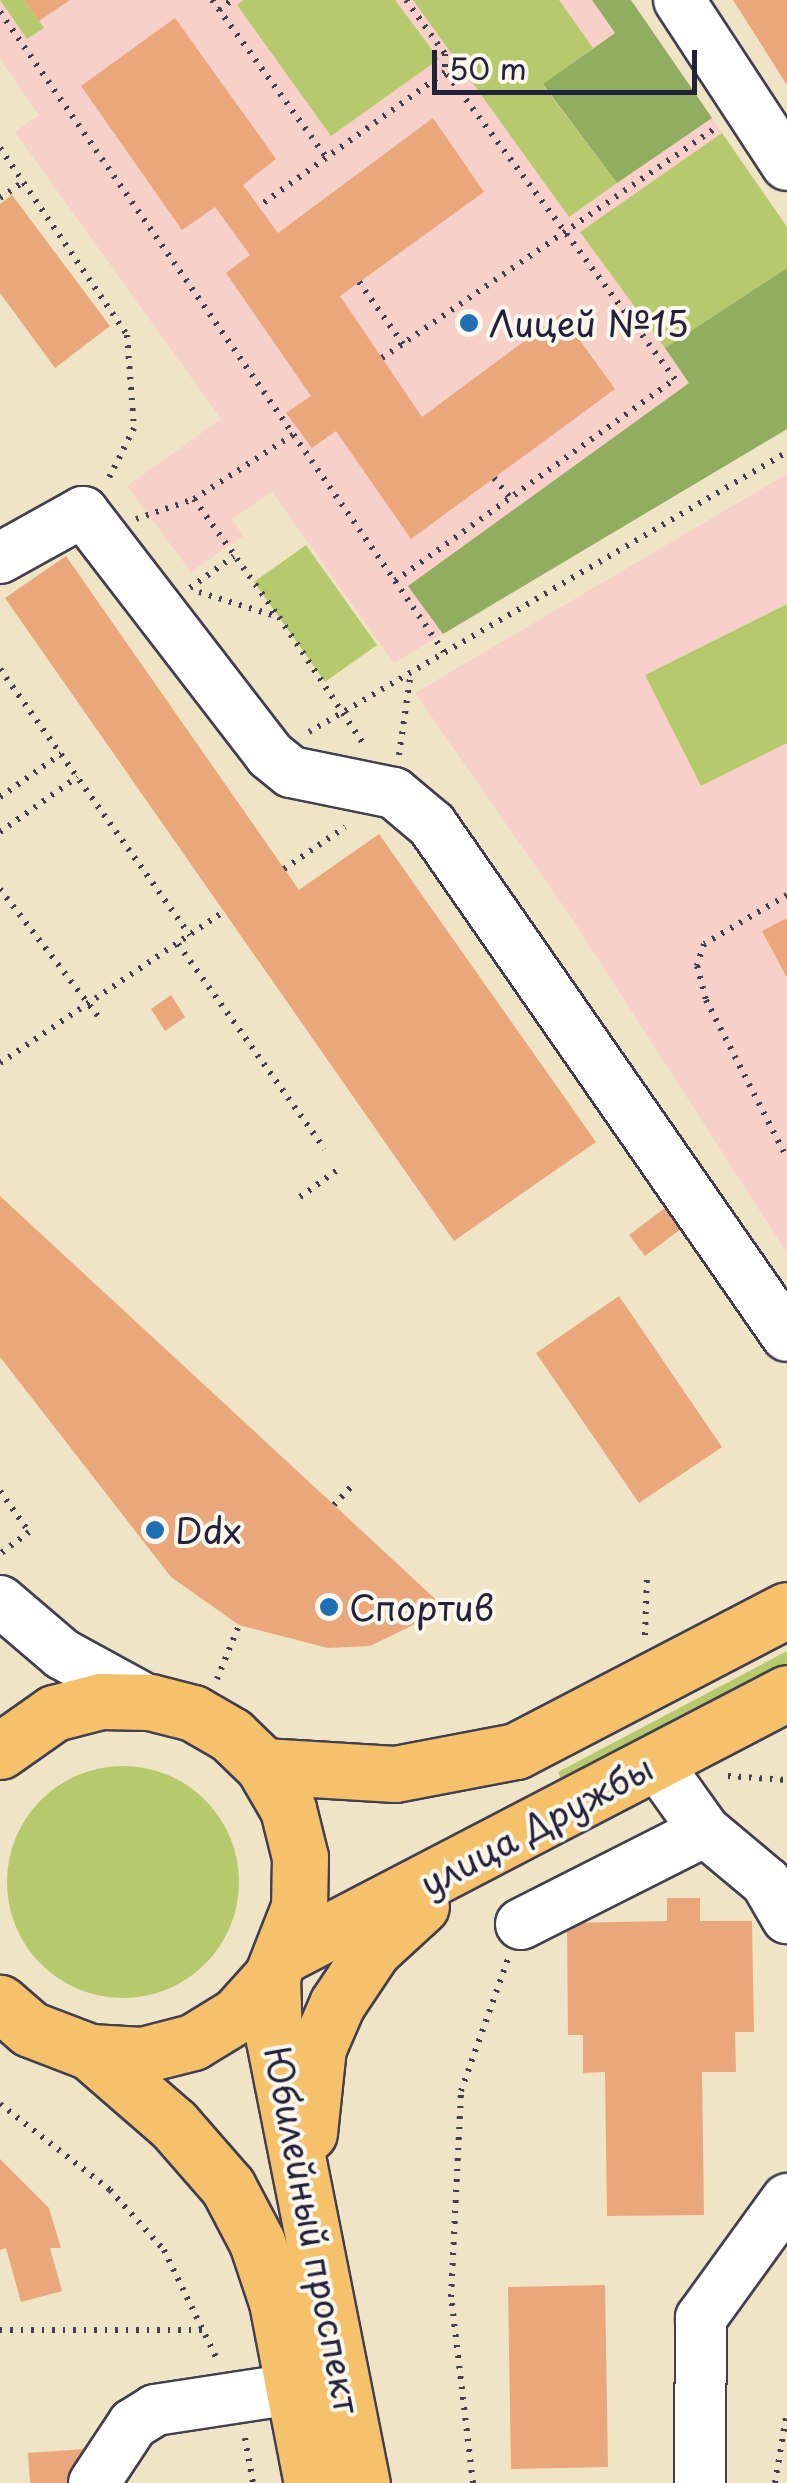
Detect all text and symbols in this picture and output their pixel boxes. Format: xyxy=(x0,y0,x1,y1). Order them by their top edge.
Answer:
scale bar xyxy=(437,30,702,92)
text: 50 m xyxy=(449,45,527,90)
place label: Лицей №15 xyxy=(489,302,688,344)
marker: Лицей №15 xyxy=(458,312,480,334)
place label: Ddx xyxy=(175,1509,242,1551)
marker: Ddx xyxy=(144,1519,166,1541)
place label: Спортив xyxy=(349,1586,494,1628)
marker: Спортив xyxy=(318,1596,340,1618)
street label: улица Дружбы xyxy=(412,1746,660,1904)
street label: Юбилейный проспект xyxy=(257,2042,369,2418)

